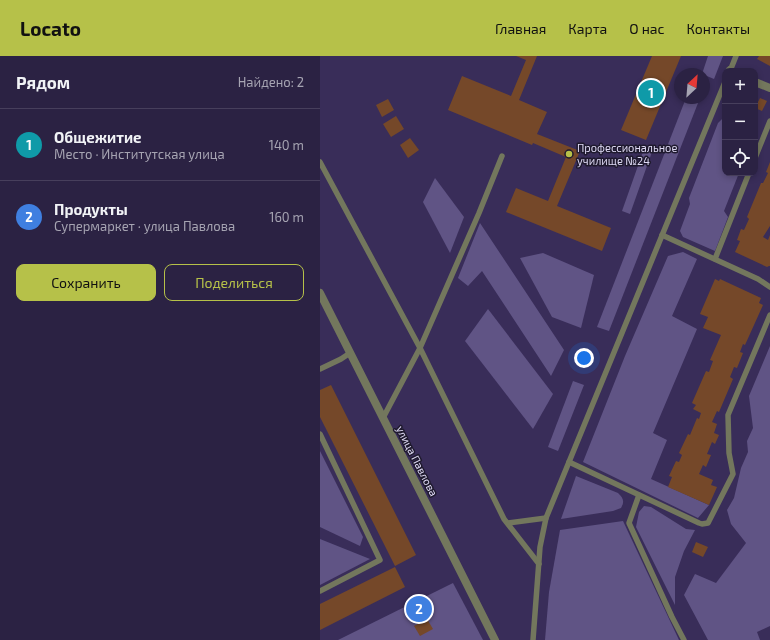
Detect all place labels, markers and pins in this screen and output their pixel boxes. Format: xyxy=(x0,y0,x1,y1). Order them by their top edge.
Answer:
pin: 1 xyxy=(638,78,664,108)
place label: Профессиональное училище №24 xyxy=(577,141,677,168)
marker: Профессиональное училище №24 xyxy=(564,149,574,159)
pin: 2 xyxy=(406,594,432,624)

